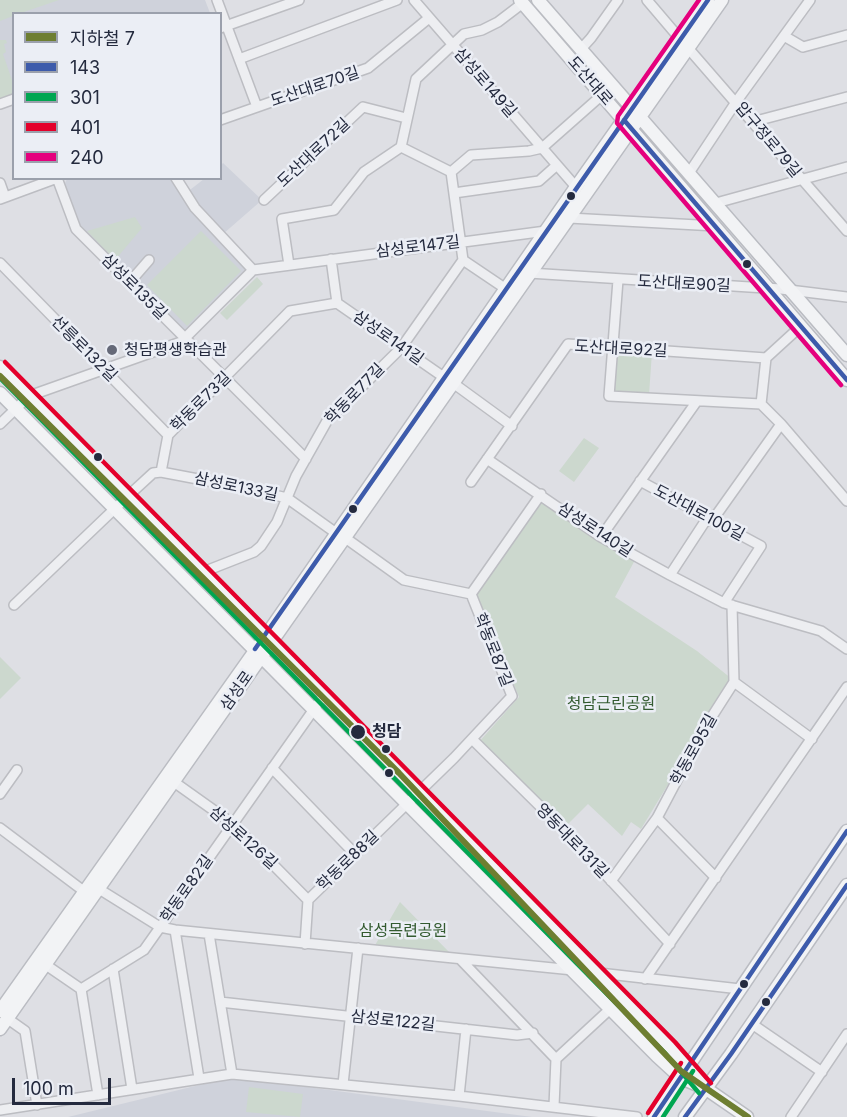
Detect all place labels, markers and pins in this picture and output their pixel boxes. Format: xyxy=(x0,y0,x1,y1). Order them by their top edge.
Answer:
unlabelled marker xyxy=(565,190,577,202)
unlabelled marker xyxy=(741,258,753,270)
place label: 청담평생학습관 xyxy=(124,340,227,360)
marker: 청담평생학습관 xyxy=(105,343,119,357)
unlabelled marker xyxy=(92,451,104,463)
unlabelled marker xyxy=(347,503,359,515)
place label: 청담 xyxy=(372,722,401,742)
marker: 청담 xyxy=(349,723,367,741)
unlabelled marker xyxy=(380,743,392,755)
unlabelled marker xyxy=(383,767,395,779)
unlabelled marker xyxy=(738,978,750,990)
unlabelled marker xyxy=(760,996,772,1008)

